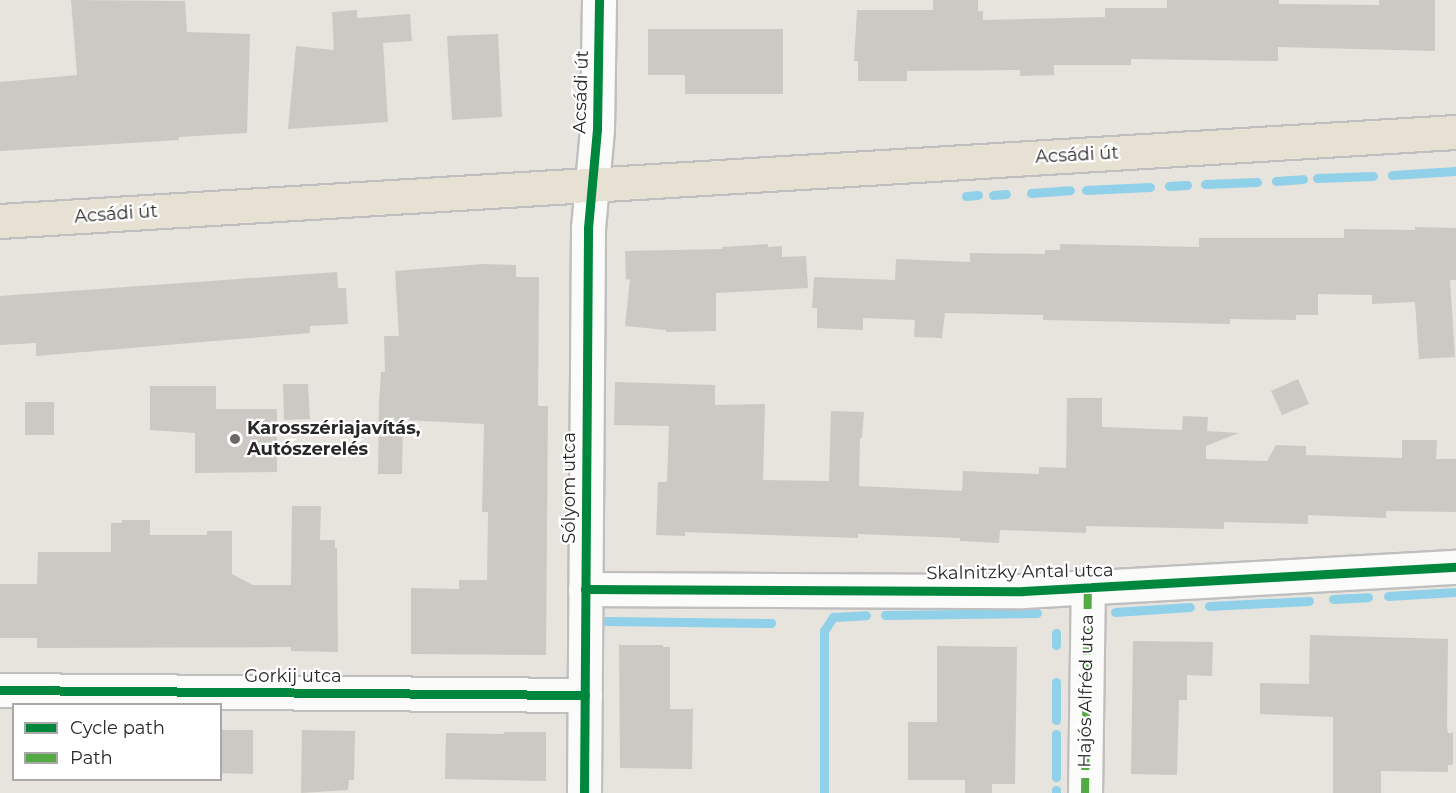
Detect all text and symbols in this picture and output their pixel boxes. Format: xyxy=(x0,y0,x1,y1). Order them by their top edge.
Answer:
street label: Acsádi út xyxy=(569,50,593,134)
street label: Acsádi út xyxy=(1035,142,1119,168)
street label: Acsádi út xyxy=(74,200,158,228)
place label: Karosszériajavítás, Autószerelés xyxy=(247,418,420,460)
marker: Karosszériajavítás, Autószerelés xyxy=(228,432,242,446)
street label: Sólyom utca xyxy=(558,432,580,544)
street label: Skalnitzky Antal utca xyxy=(926,560,1114,584)
street label: Hajós Alfréd utca xyxy=(1074,614,1098,768)
street label: Gorkij utca xyxy=(244,665,342,687)
legend xyxy=(12,703,222,781)
text: Cycle path xyxy=(70,717,165,739)
text: Path xyxy=(70,747,113,769)

